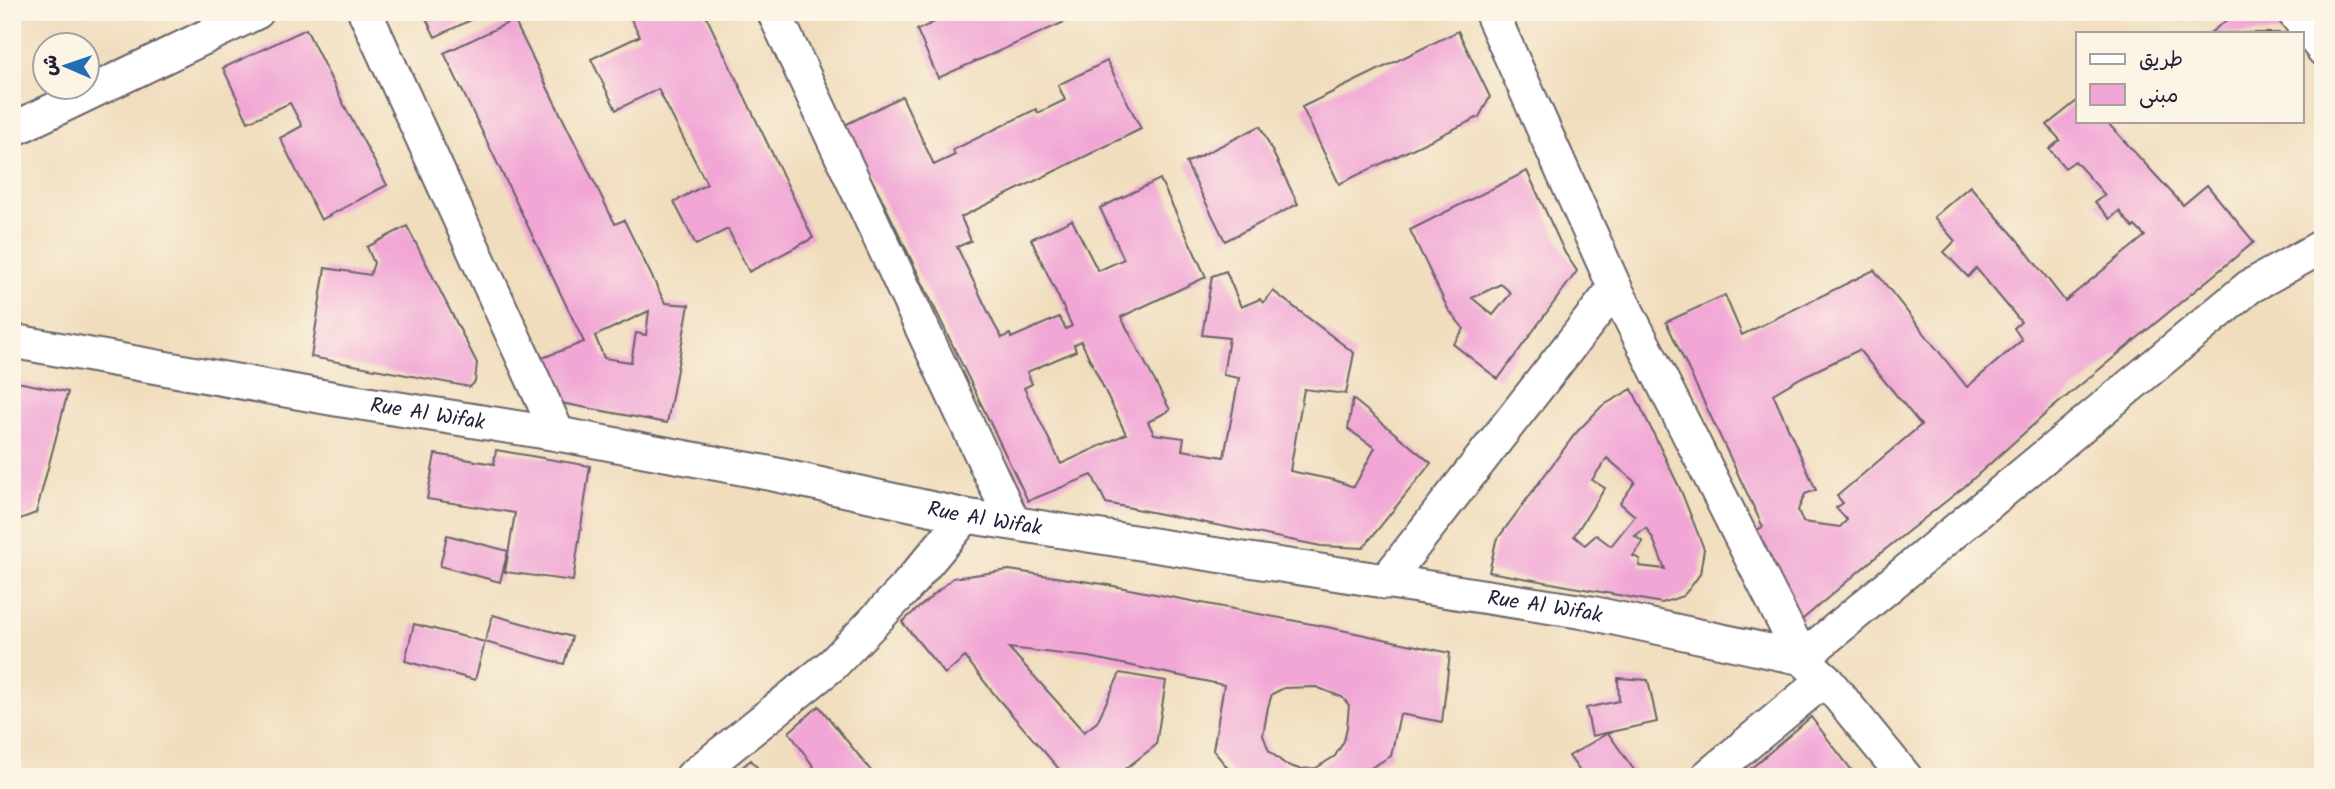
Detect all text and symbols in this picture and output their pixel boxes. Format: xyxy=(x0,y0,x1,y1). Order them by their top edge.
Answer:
north arrow xyxy=(32,32,102,102)
legend xyxy=(2076,32,2304,122)
text: طريق xyxy=(2139,44,2183,77)
text: ش xyxy=(36,54,66,76)
text: مبنى xyxy=(2139,80,2178,113)
street label: Rue Al Wifak xyxy=(368,390,487,440)
street label: Rue Al Wifak xyxy=(924,493,1044,546)
street label: Rue Al Wifak xyxy=(1485,582,1605,633)

